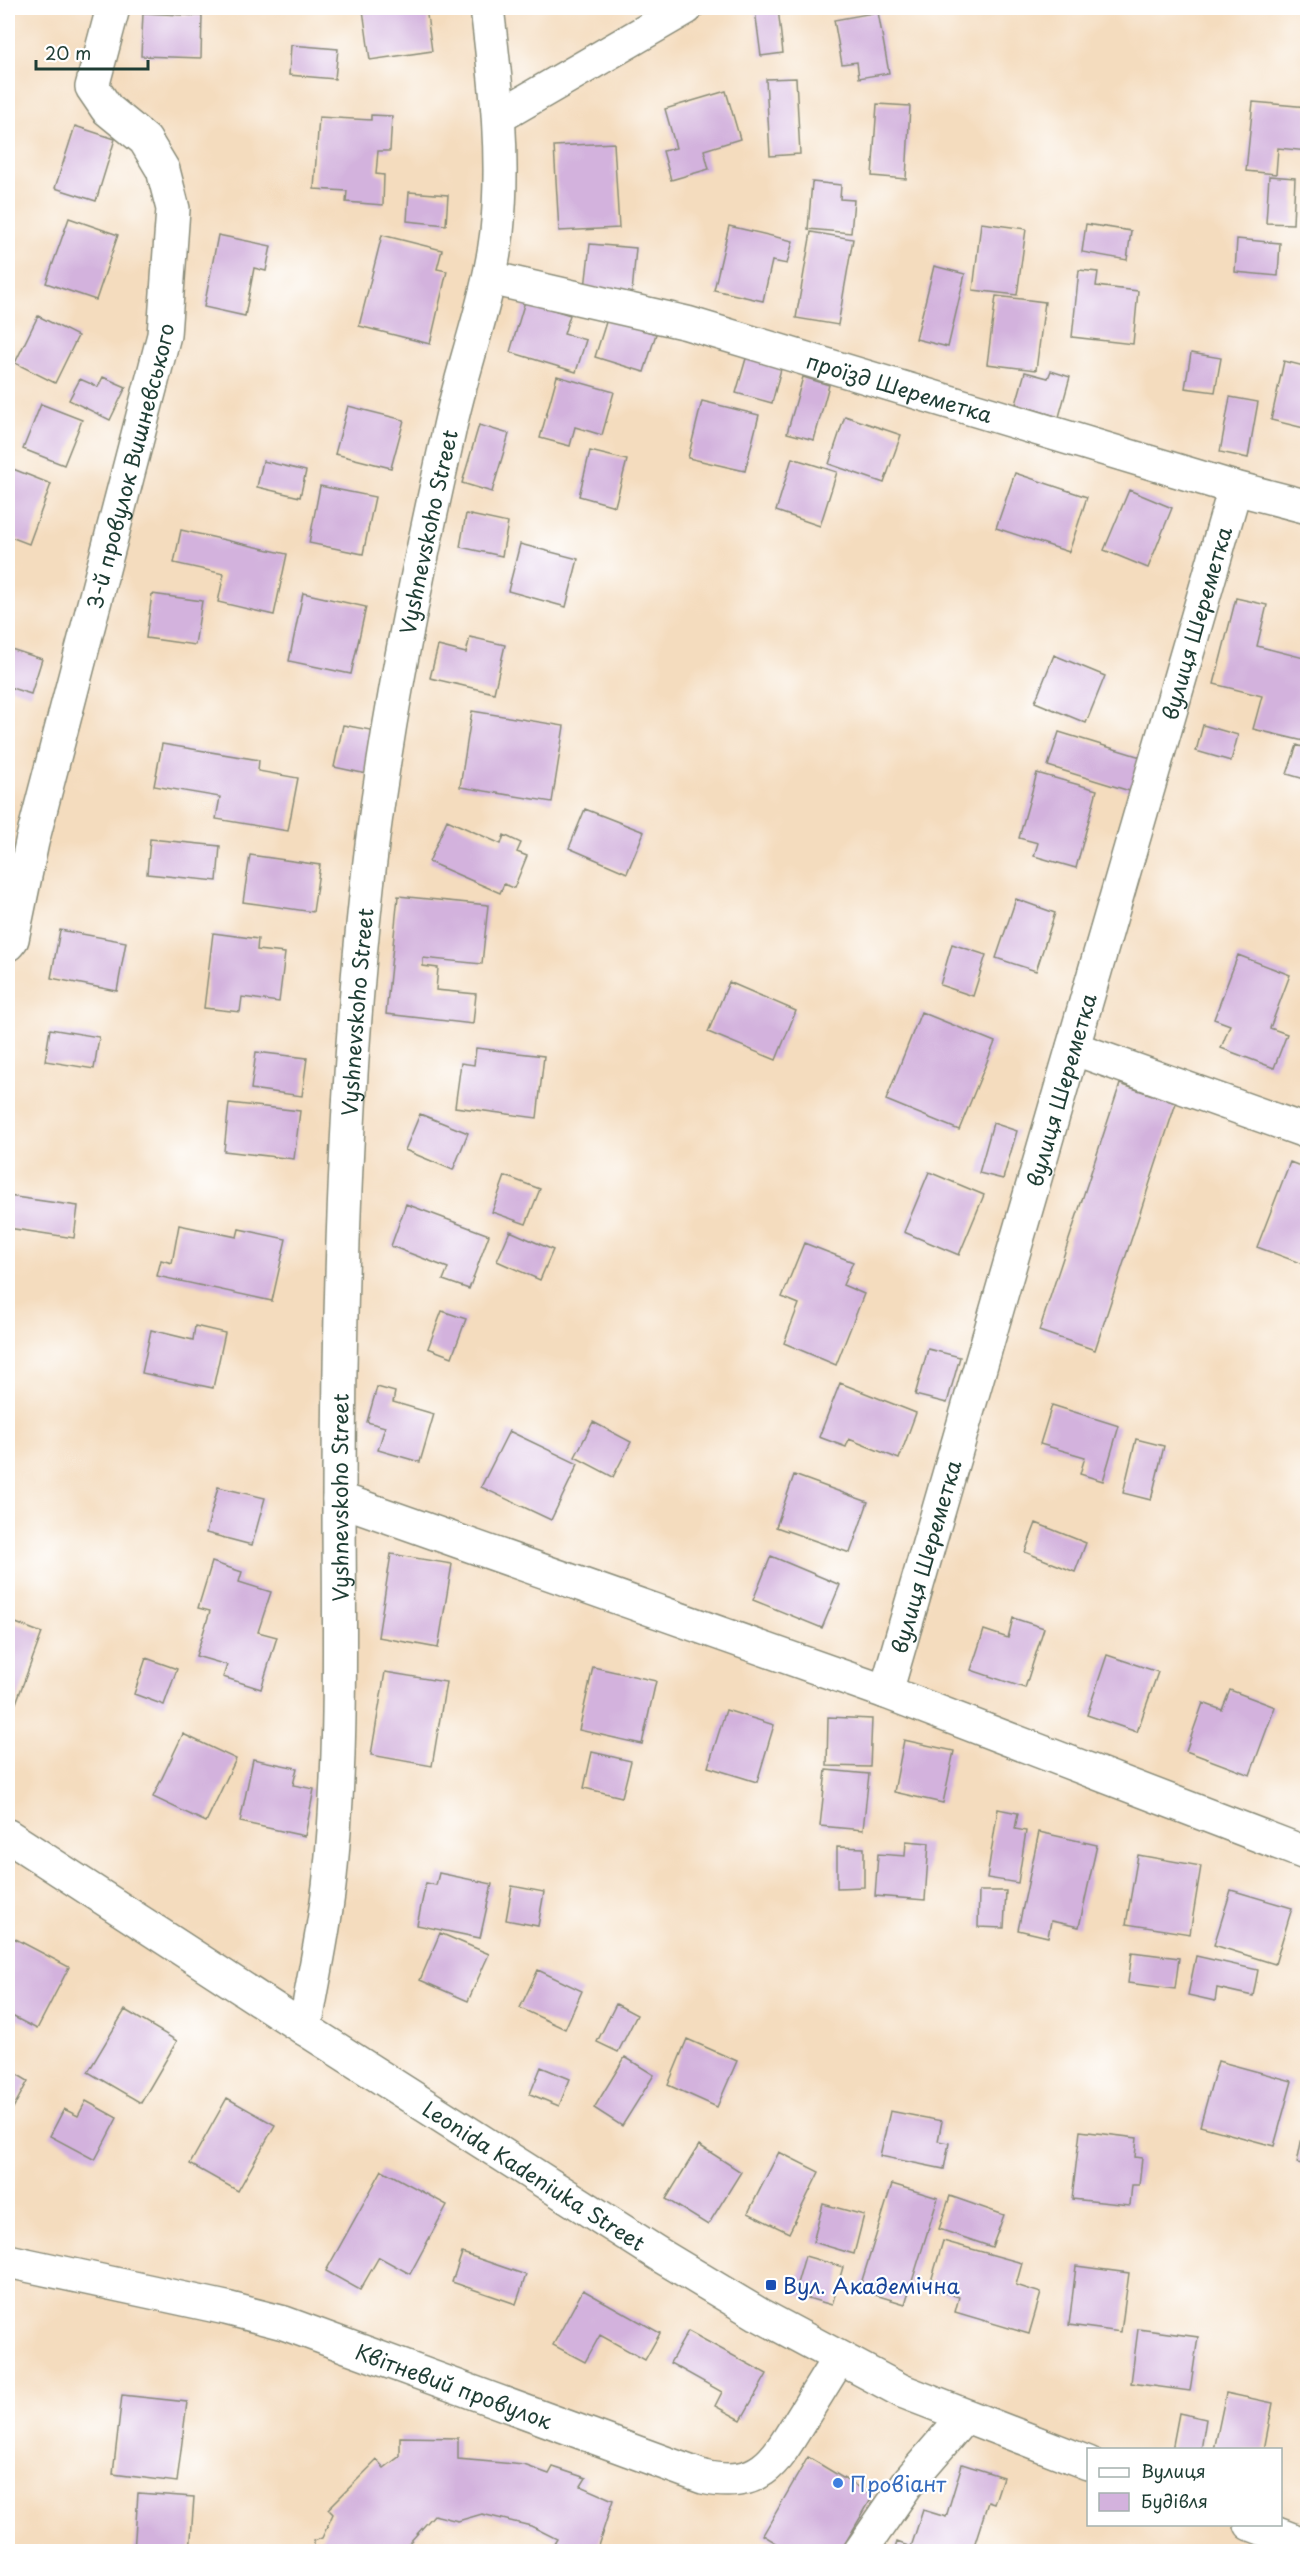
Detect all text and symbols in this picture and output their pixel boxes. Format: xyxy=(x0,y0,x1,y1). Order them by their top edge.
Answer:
scale bar xyxy=(36,33,148,71)
text: 20 m xyxy=(45,39,91,66)
street label: 3-й провулок Вишневського xyxy=(77,322,181,612)
street label: проїзд Шереметка xyxy=(803,344,997,430)
street label: Vyshnevskoho Street xyxy=(391,426,465,637)
street label: вулиця Шереметка xyxy=(1153,522,1239,723)
street label: Vyshnevskoho Street xyxy=(332,906,381,1117)
street label: вулиця Шереметка xyxy=(1017,989,1104,1190)
street label: Vyshnevskoho Street xyxy=(323,1393,356,1602)
street label: вулиця Шереметка xyxy=(882,1455,969,1657)
street label: Leonida Kadeniuka Street xyxy=(417,2092,652,2258)
place label: Вул. Академічна xyxy=(783,2269,960,2301)
marker: Вул. Академічна xyxy=(764,2278,778,2292)
street label: Квітневий провулок xyxy=(351,2335,557,2436)
legend xyxy=(1087,2448,1282,2526)
text: Вулиця xyxy=(1141,2457,1206,2484)
place label: Провіант xyxy=(850,2467,947,2499)
marker: Провіант xyxy=(831,2476,845,2490)
text: Будівля xyxy=(1141,2487,1208,2514)

